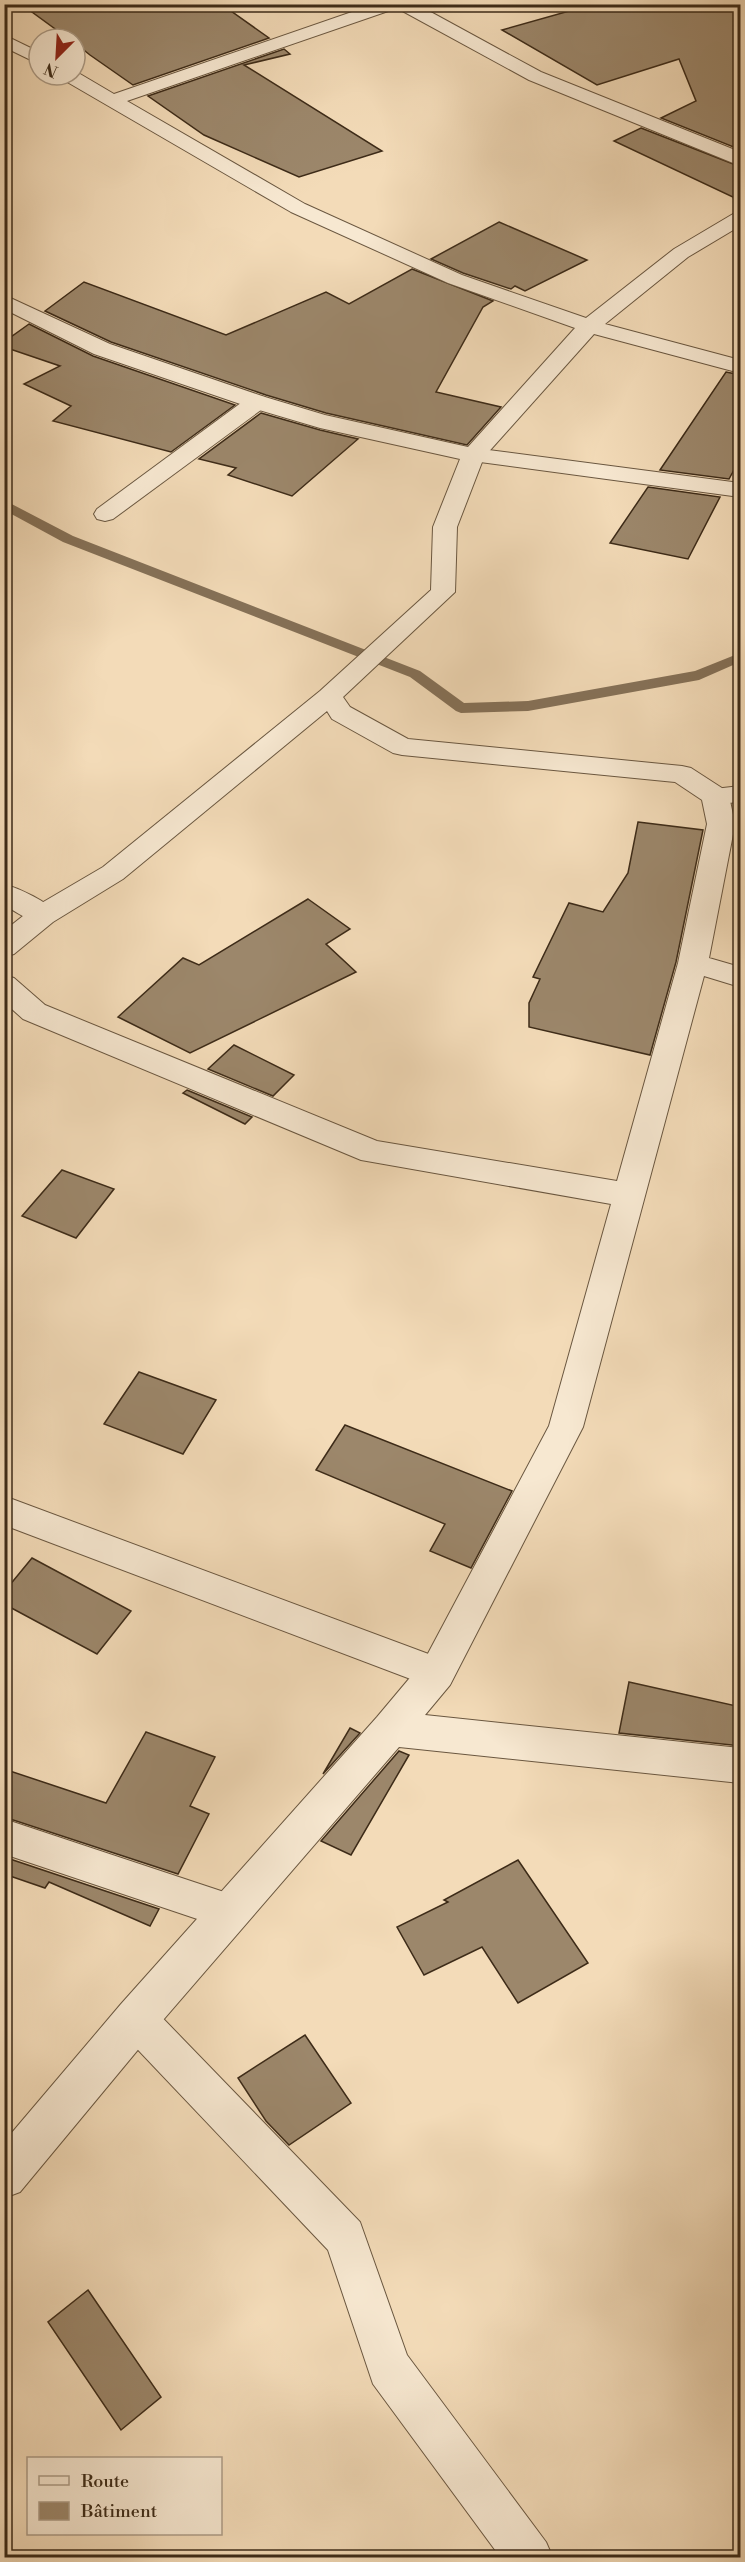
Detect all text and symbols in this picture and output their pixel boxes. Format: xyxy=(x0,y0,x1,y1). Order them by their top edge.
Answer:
north arrow xyxy=(27,27,87,87)
text: N xyxy=(41,58,61,81)
legend xyxy=(27,2457,222,2535)
text: Route xyxy=(81,2470,129,2493)
text: Bâtiment xyxy=(80,2500,158,2523)

